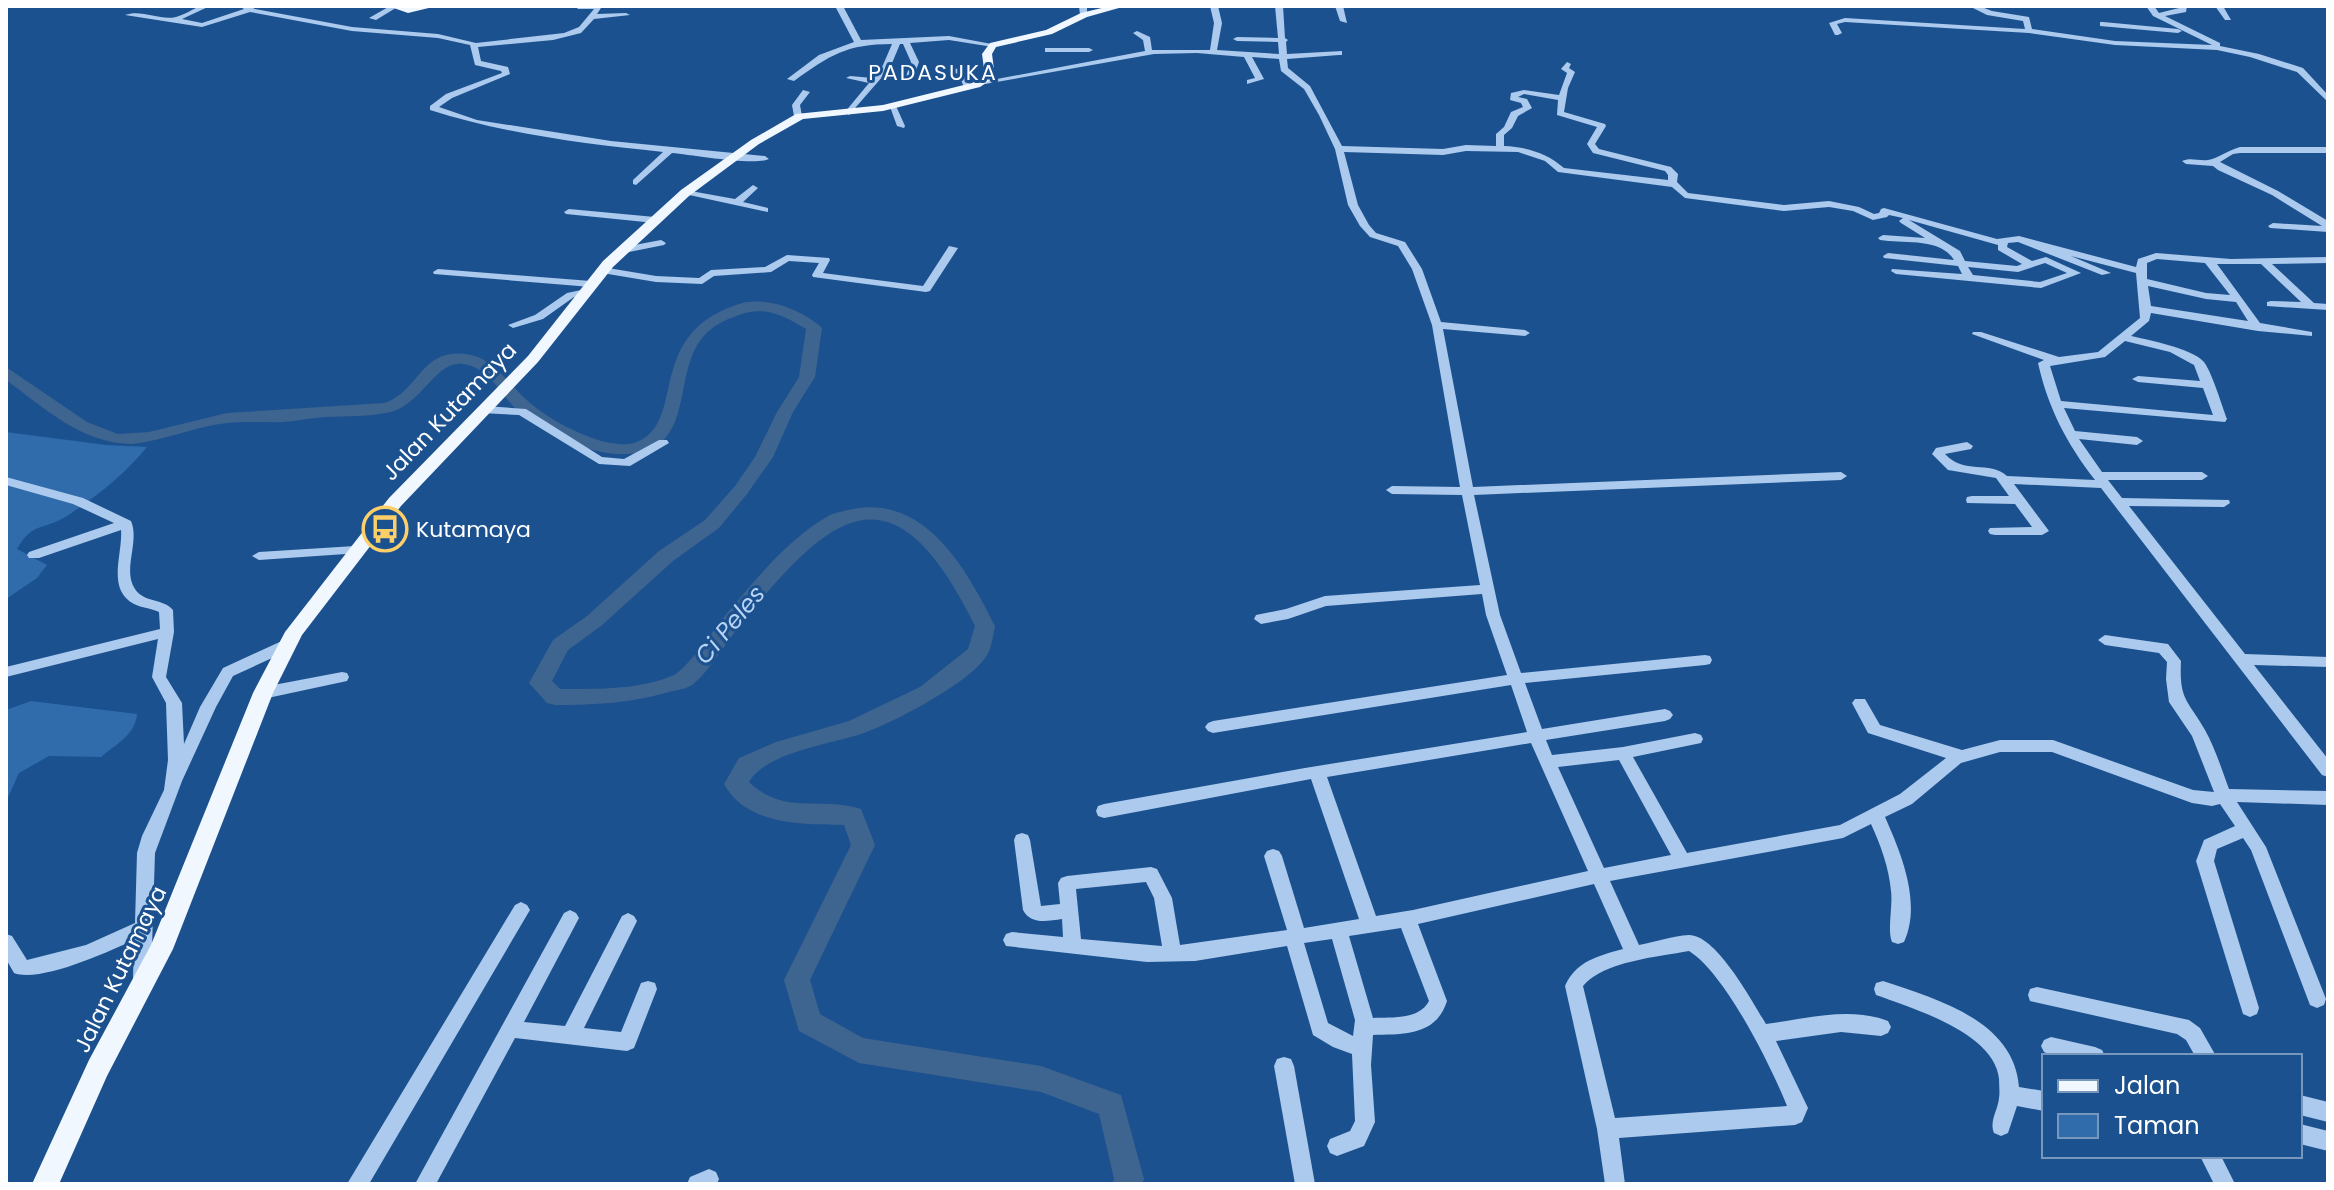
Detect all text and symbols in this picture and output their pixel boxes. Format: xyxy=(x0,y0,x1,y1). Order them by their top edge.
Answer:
district label: PADASUKA xyxy=(868,57,998,88)
street label: Jalan Kutamaya xyxy=(375,335,524,487)
bus stop icon: Kutamaya xyxy=(361,505,409,553)
place label: Kutamaya xyxy=(416,514,531,545)
water label: Ci Peles xyxy=(687,578,772,671)
street label: Jalan Kutamaya xyxy=(67,881,174,1058)
legend xyxy=(2042,1054,2302,1158)
text: Jalan xyxy=(2114,1069,2180,1102)
text: Taman xyxy=(2114,1109,2200,1142)

